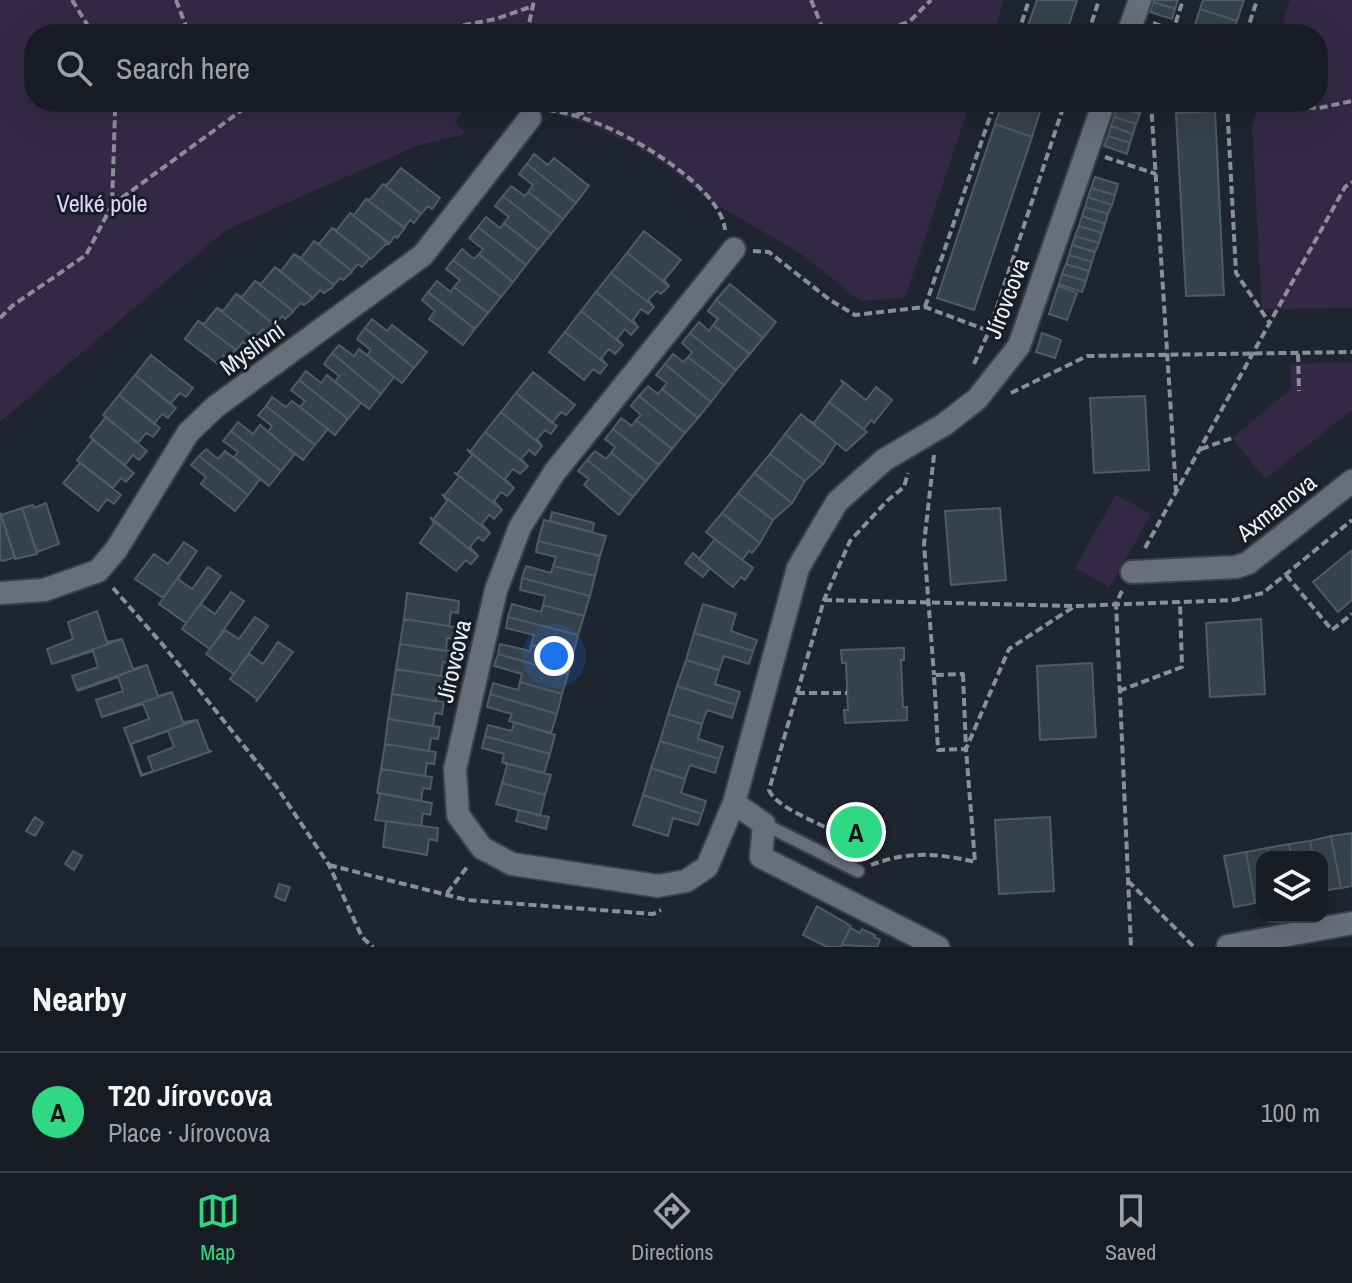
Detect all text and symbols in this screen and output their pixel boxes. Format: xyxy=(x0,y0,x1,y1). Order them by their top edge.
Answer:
search box xyxy=(24,24,1328,112)
icon: search xyxy=(52,46,96,90)
text: Search here xyxy=(116,48,250,88)
park label: Velké pole xyxy=(57,187,147,219)
street label: Jírovcova xyxy=(976,253,1036,343)
street label: Myslivní xyxy=(213,314,291,382)
street label: Axmanova xyxy=(1229,466,1323,549)
street label: Jírovcova xyxy=(428,616,478,706)
your location xyxy=(534,636,574,676)
pin: A xyxy=(830,802,882,862)
map controls xyxy=(1256,851,1328,923)
button: layers xyxy=(1256,851,1328,923)
text: Nearby xyxy=(32,976,127,1022)
text: T20 Jírovcova xyxy=(108,1075,272,1115)
text: A xyxy=(50,1095,66,1130)
text: 100 m xyxy=(1261,1095,1320,1130)
text: Place · Jírovcova xyxy=(108,1115,270,1150)
tab: Map xyxy=(196,1189,240,1267)
tab: Directions xyxy=(631,1189,714,1267)
tab: Saved xyxy=(1105,1189,1156,1267)

